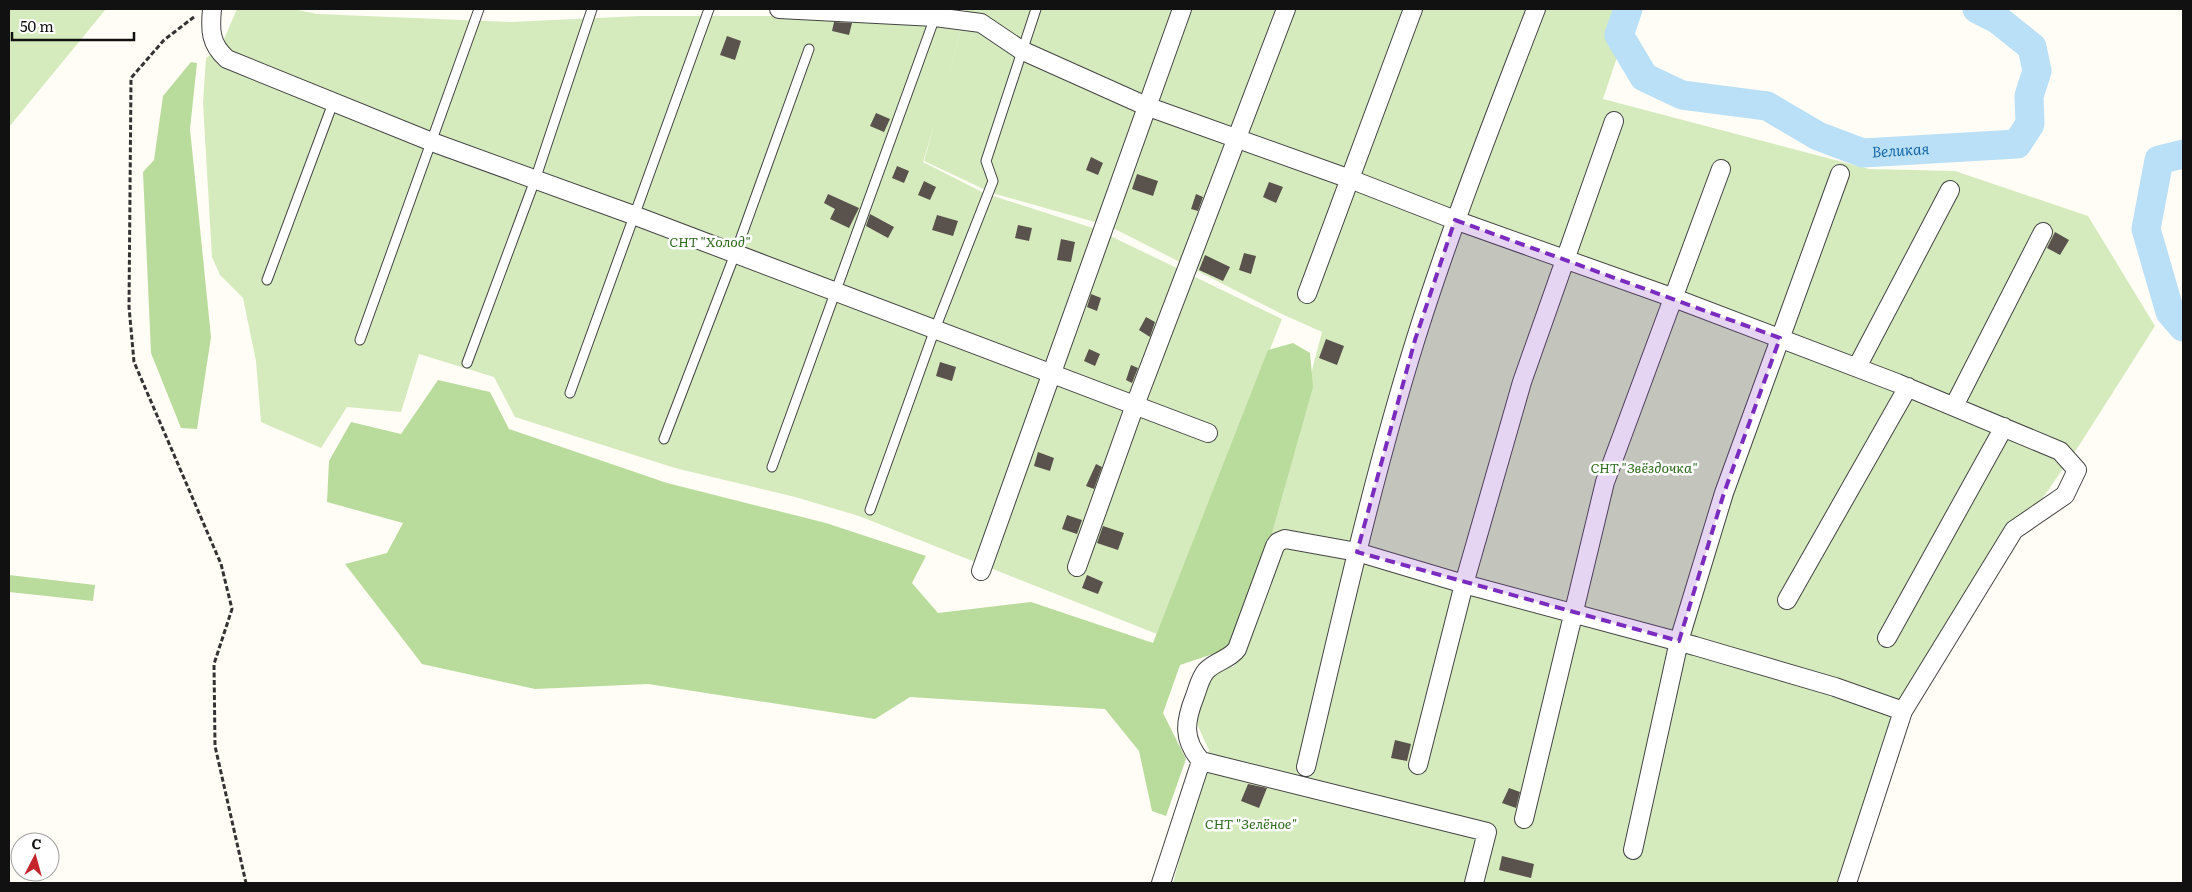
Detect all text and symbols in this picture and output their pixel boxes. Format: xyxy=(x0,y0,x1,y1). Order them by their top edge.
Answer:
scale bar xyxy=(12,10,135,42)
text: 50 m xyxy=(20,14,54,37)
water label: Великая xyxy=(1871,136,1930,162)
park label: СНТ "Холод" xyxy=(669,231,751,251)
park label: СНТ "Звёздочка" xyxy=(1590,457,1698,477)
park label: СНТ "Зелёное" xyxy=(1205,813,1297,833)
north arrow xyxy=(10,832,60,882)
text: С xyxy=(30,833,43,854)

